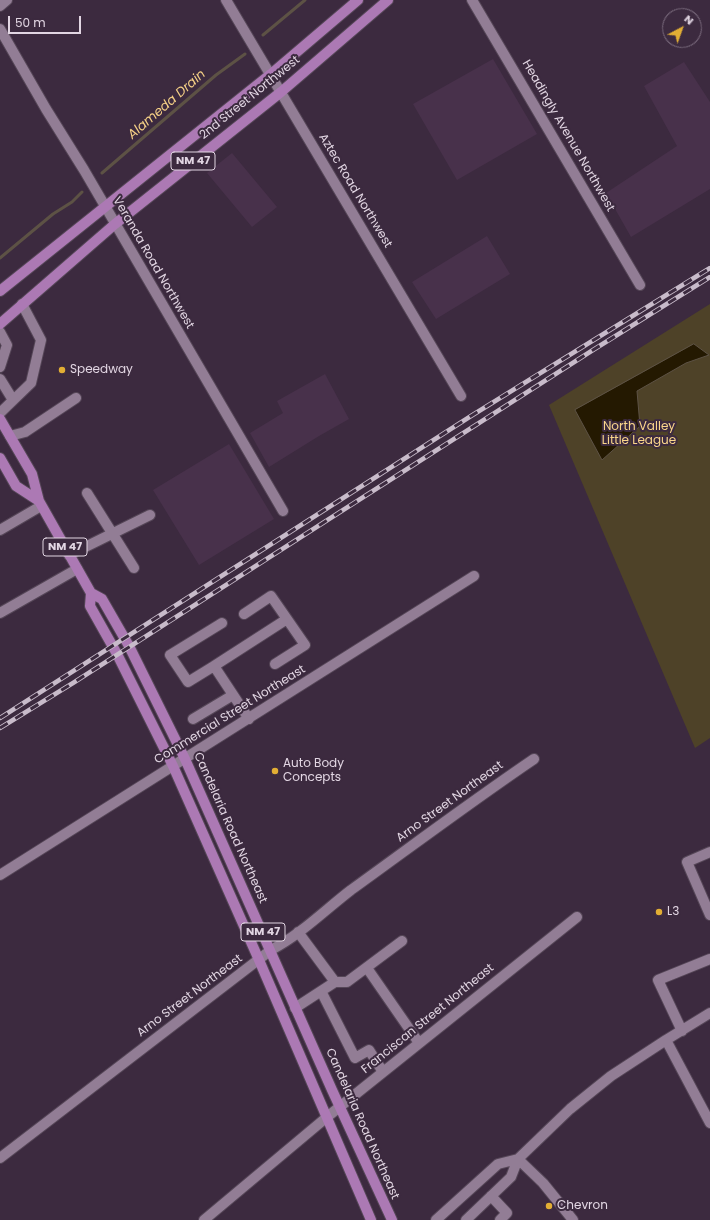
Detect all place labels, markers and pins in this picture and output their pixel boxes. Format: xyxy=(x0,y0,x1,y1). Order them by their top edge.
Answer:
place label: Speedway xyxy=(70,363,133,377)
marker: Speedway xyxy=(57,365,67,375)
place label: Auto Body Concepts xyxy=(283,757,344,785)
marker: Auto Body Concepts xyxy=(270,766,280,776)
place label: L3 xyxy=(667,905,679,919)
marker: L3 xyxy=(654,907,664,917)
place label: Chevron xyxy=(557,1199,608,1213)
marker: Chevron xyxy=(544,1201,554,1211)

